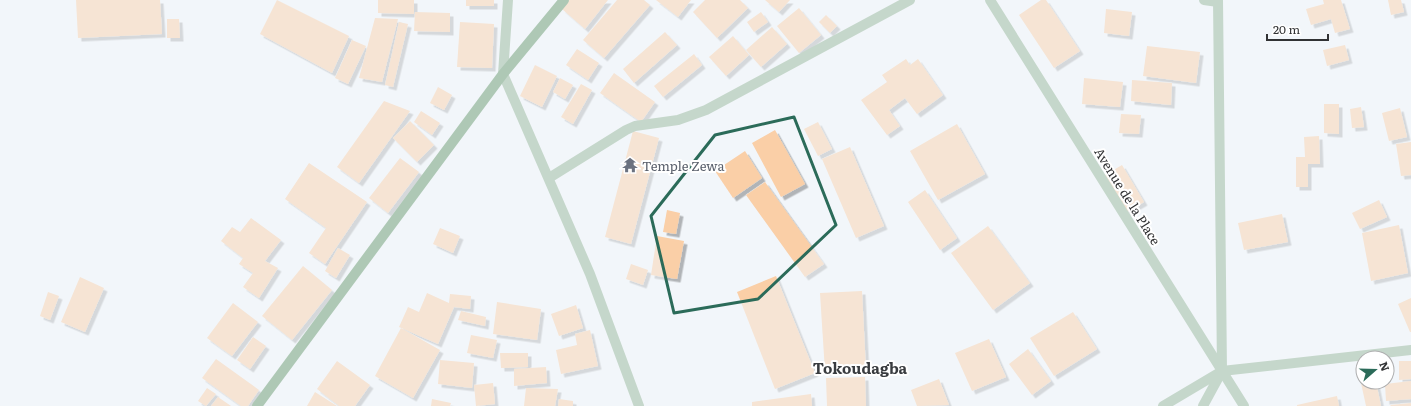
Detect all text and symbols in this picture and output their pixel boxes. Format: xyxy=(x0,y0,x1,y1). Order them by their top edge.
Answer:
scale bar xyxy=(1267,16,1328,42)
text: 20 m xyxy=(1273,20,1300,38)
street label: Avenue de la Place xyxy=(1090,144,1166,249)
temple icon: Temple Zewa xyxy=(621,156,639,174)
place label: Temple Zewa xyxy=(642,156,724,175)
north arrow xyxy=(1355,350,1395,390)
district label: Tokoudagba xyxy=(813,356,908,379)
text: N xyxy=(1376,359,1394,373)

